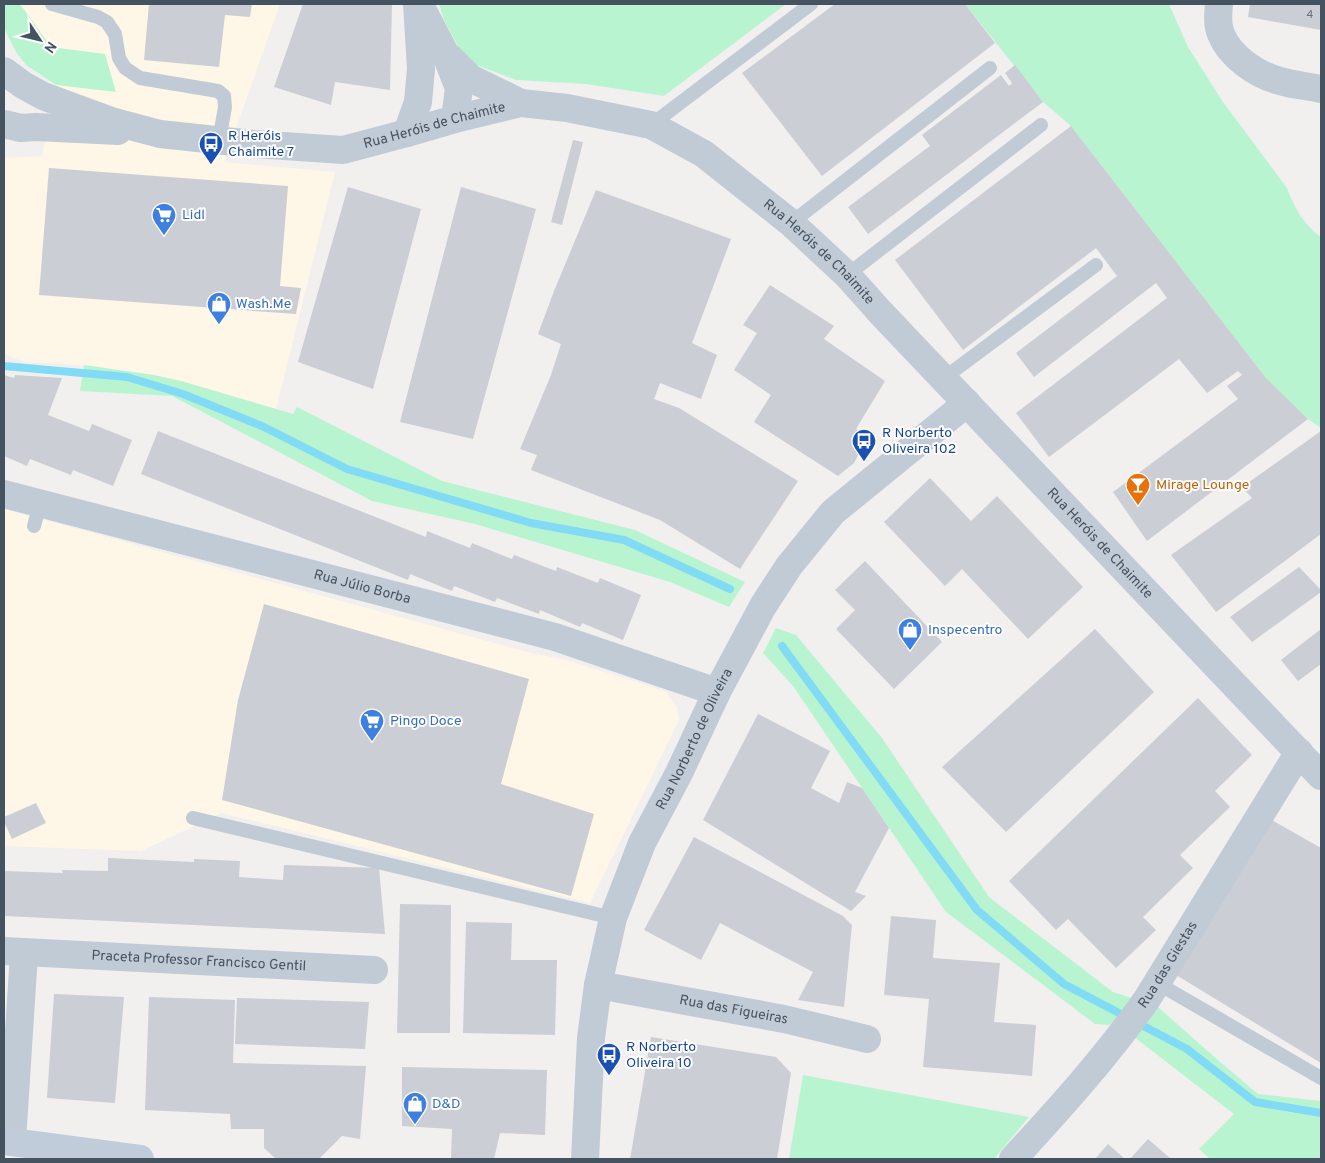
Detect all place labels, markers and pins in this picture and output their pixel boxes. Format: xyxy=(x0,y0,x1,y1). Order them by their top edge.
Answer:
place label: R Heróis Chaimite 7 xyxy=(228,128,294,161)
bus stop icon: R Heróis Chaimite 7 xyxy=(198,131,224,165)
supermarket icon: Lidl xyxy=(151,202,177,236)
place label: Lidl xyxy=(182,207,205,224)
shop icon: Wash.Me xyxy=(206,291,232,325)
place label: Wash.Me xyxy=(236,296,291,313)
place label: R Norberto Oliveira 102 xyxy=(882,425,956,458)
bus stop icon: R Norberto Oliveira 102 xyxy=(851,428,877,462)
bar icon: Mirage Lounge xyxy=(1125,472,1151,506)
place label: Mirage Lounge xyxy=(1156,477,1249,494)
shop icon: Inspecentro xyxy=(897,617,923,651)
place label: Inspecentro xyxy=(928,622,1003,639)
supermarket icon: Pingo Doce xyxy=(359,708,385,742)
place label: Pingo Doce xyxy=(390,713,461,730)
place label: R Norberto Oliveira 10 xyxy=(626,1039,696,1072)
bus stop icon: R Norberto Oliveira 10 xyxy=(596,1042,622,1076)
shop icon: D&D xyxy=(402,1091,428,1125)
place label: D&D xyxy=(432,1096,461,1113)

